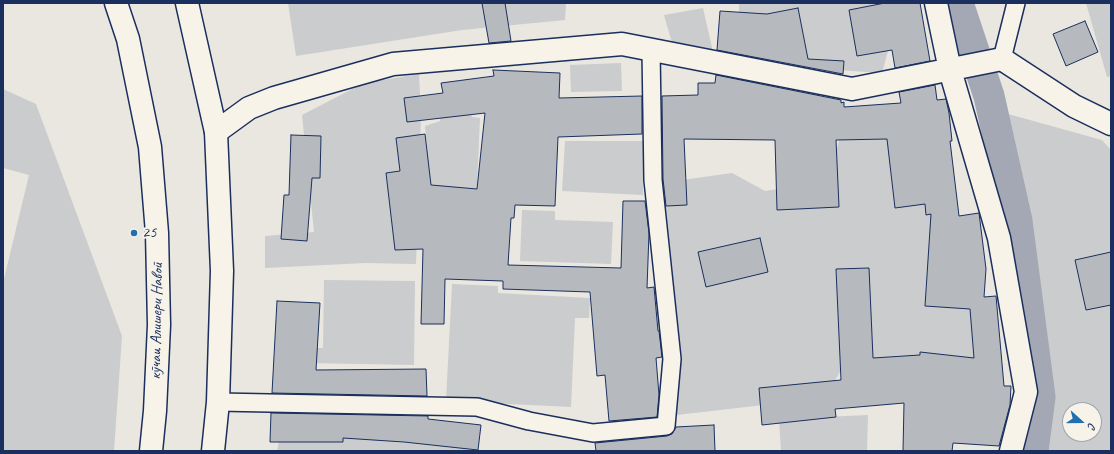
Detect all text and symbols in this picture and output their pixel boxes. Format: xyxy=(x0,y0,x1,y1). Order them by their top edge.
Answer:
place label: 25 xyxy=(142,223,156,243)
marker: 25 xyxy=(129,228,139,238)
street label: кӯчаи Алишери Навоӣ xyxy=(146,262,168,380)
north arrow xyxy=(1062,402,1102,442)
text: С xyxy=(1085,421,1100,431)

